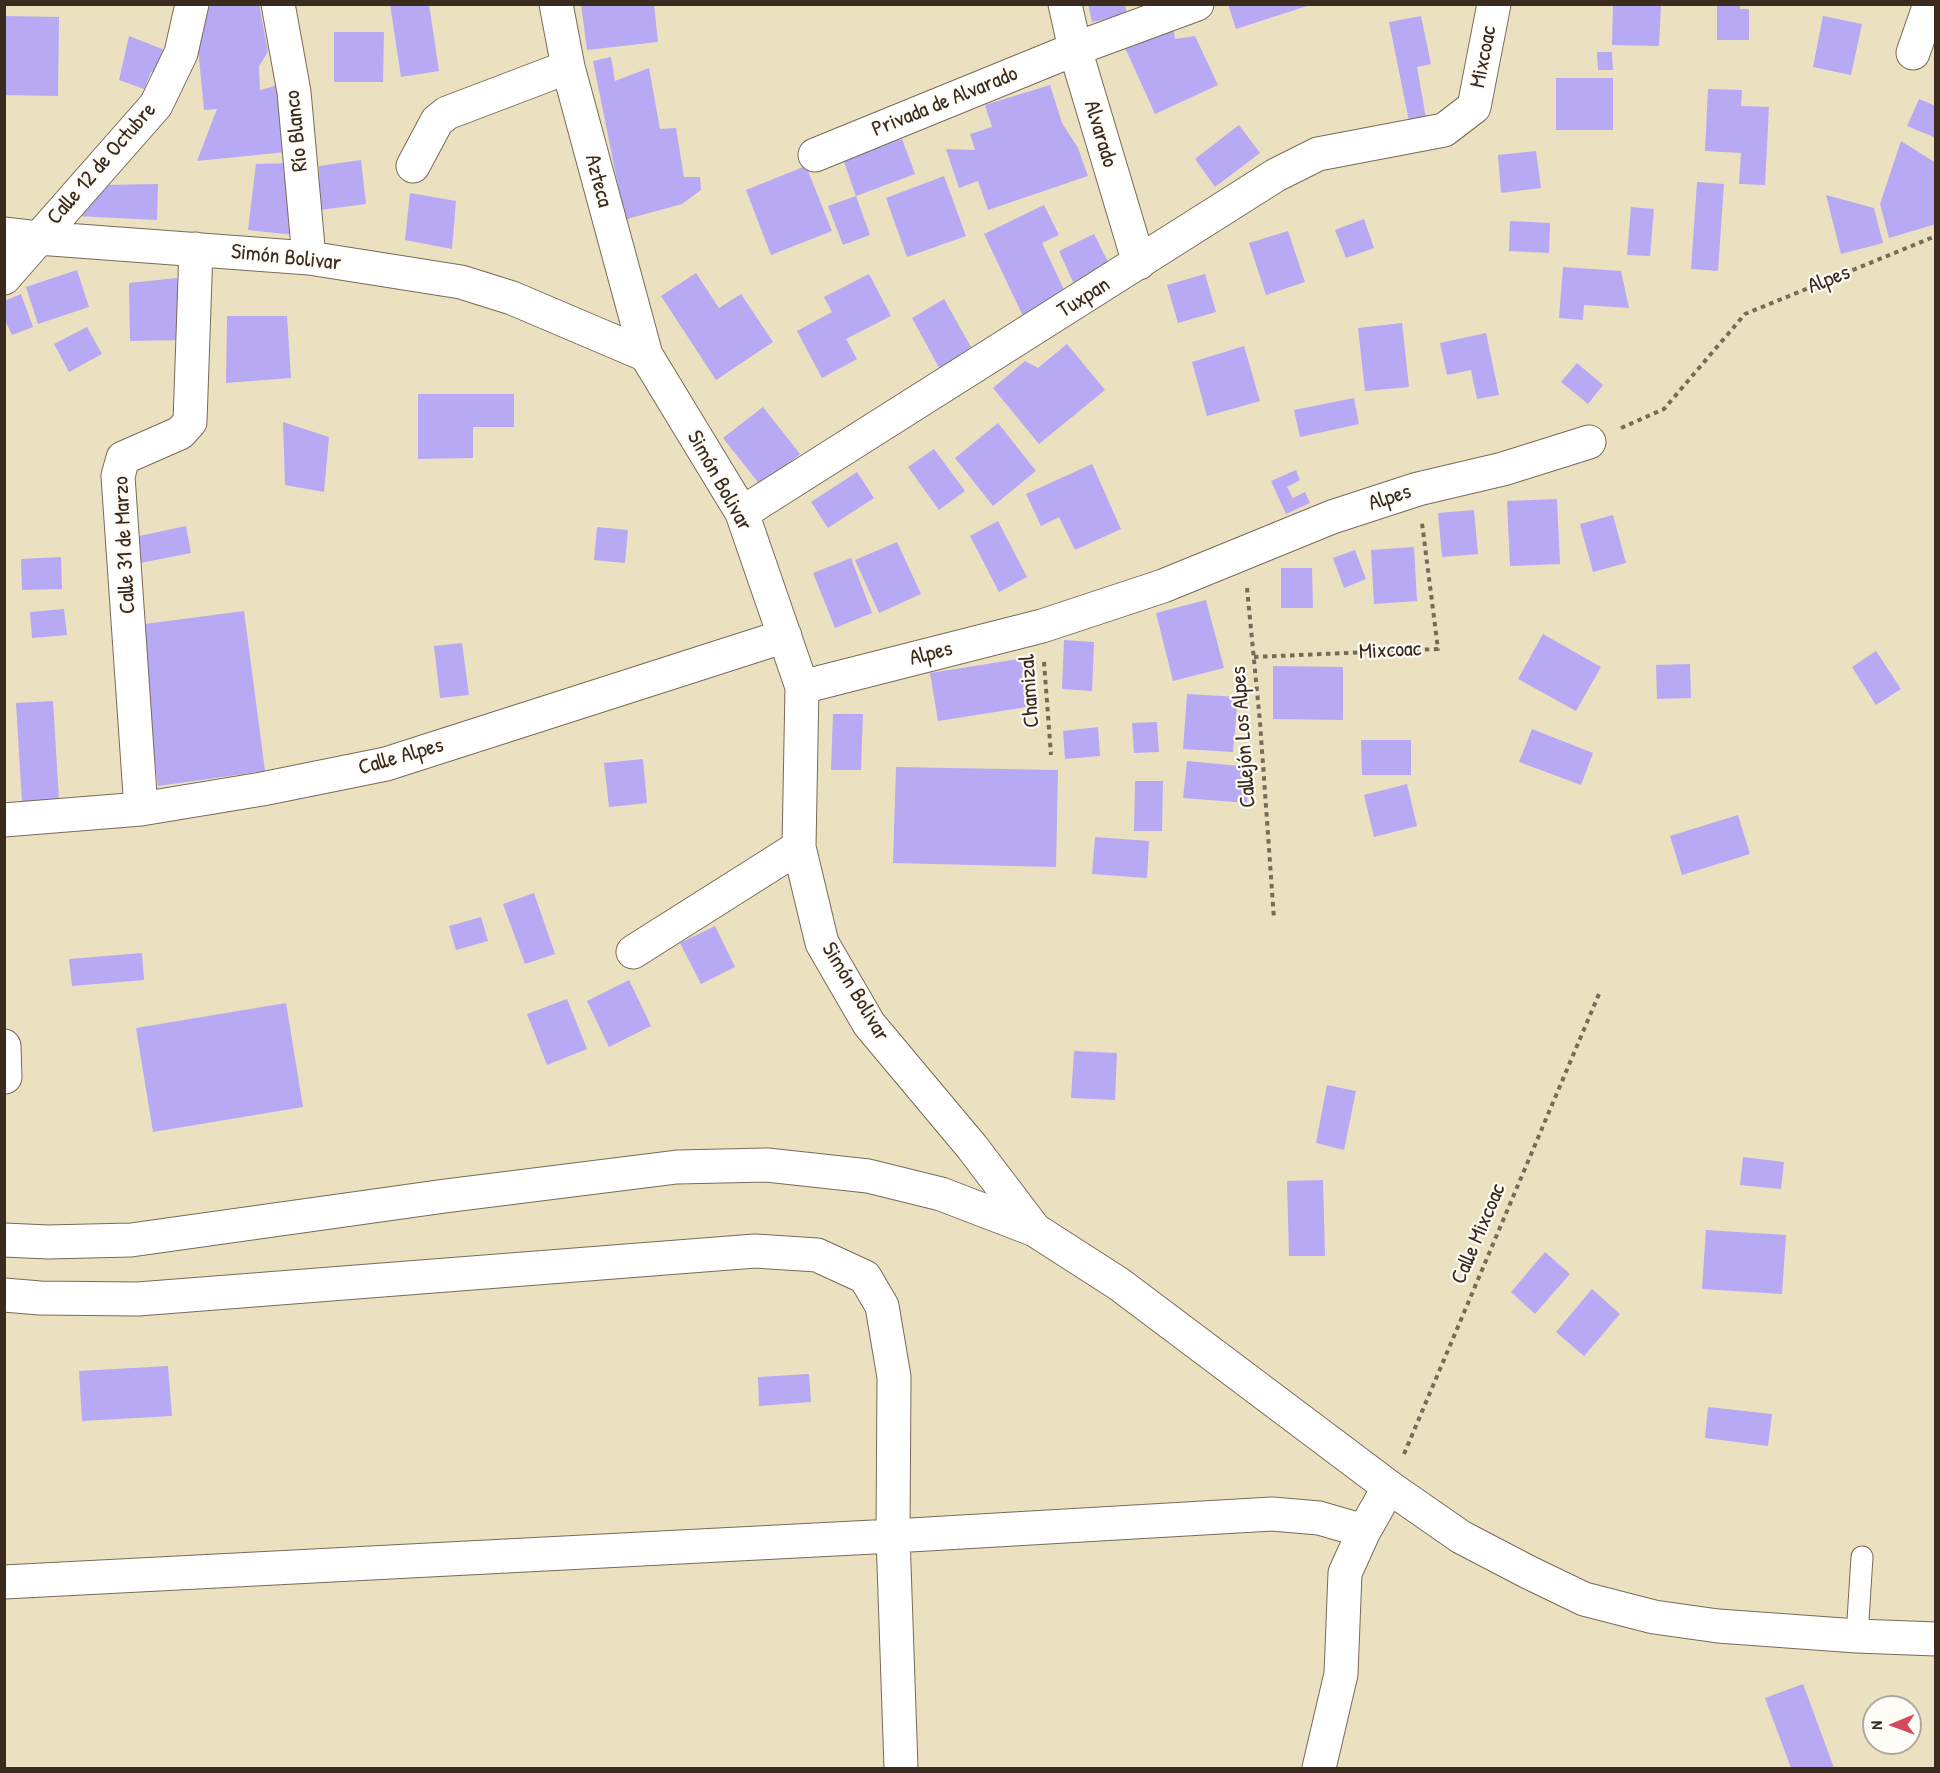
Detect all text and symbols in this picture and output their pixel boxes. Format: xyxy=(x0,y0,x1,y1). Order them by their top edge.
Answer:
street label: Mixcoac xyxy=(1465,24,1503,90)
street label: Privada de Alvarado xyxy=(868,61,1022,143)
street label: Río Blanco xyxy=(280,89,314,173)
street label: Alvarado xyxy=(1077,97,1123,171)
street label: Calle 12 de Octubre xyxy=(42,98,162,230)
street label: Azteca xyxy=(578,152,618,210)
street label: Simón Bolivar xyxy=(230,239,342,277)
street label: Alpes xyxy=(1804,260,1854,300)
street label: Tuxpan xyxy=(1053,272,1115,324)
street label: Simón Bolivar xyxy=(681,426,757,536)
street label: Calle 31 de Marzo xyxy=(108,476,142,614)
street label: Alpes xyxy=(1365,479,1415,517)
street label: Alpes xyxy=(907,636,955,672)
street label: Mixcoac xyxy=(1358,636,1422,666)
street label: Chamizal xyxy=(1014,653,1046,729)
street label: Callejón Los Alpes xyxy=(1226,665,1262,809)
street label: Calle Alpes xyxy=(355,732,447,782)
street label: Simón Bolivar xyxy=(815,938,895,1046)
street label: Calle Mixcoac xyxy=(1446,1180,1512,1288)
north arrow xyxy=(1862,1695,1922,1755)
text: N xyxy=(1865,1721,1887,1730)

